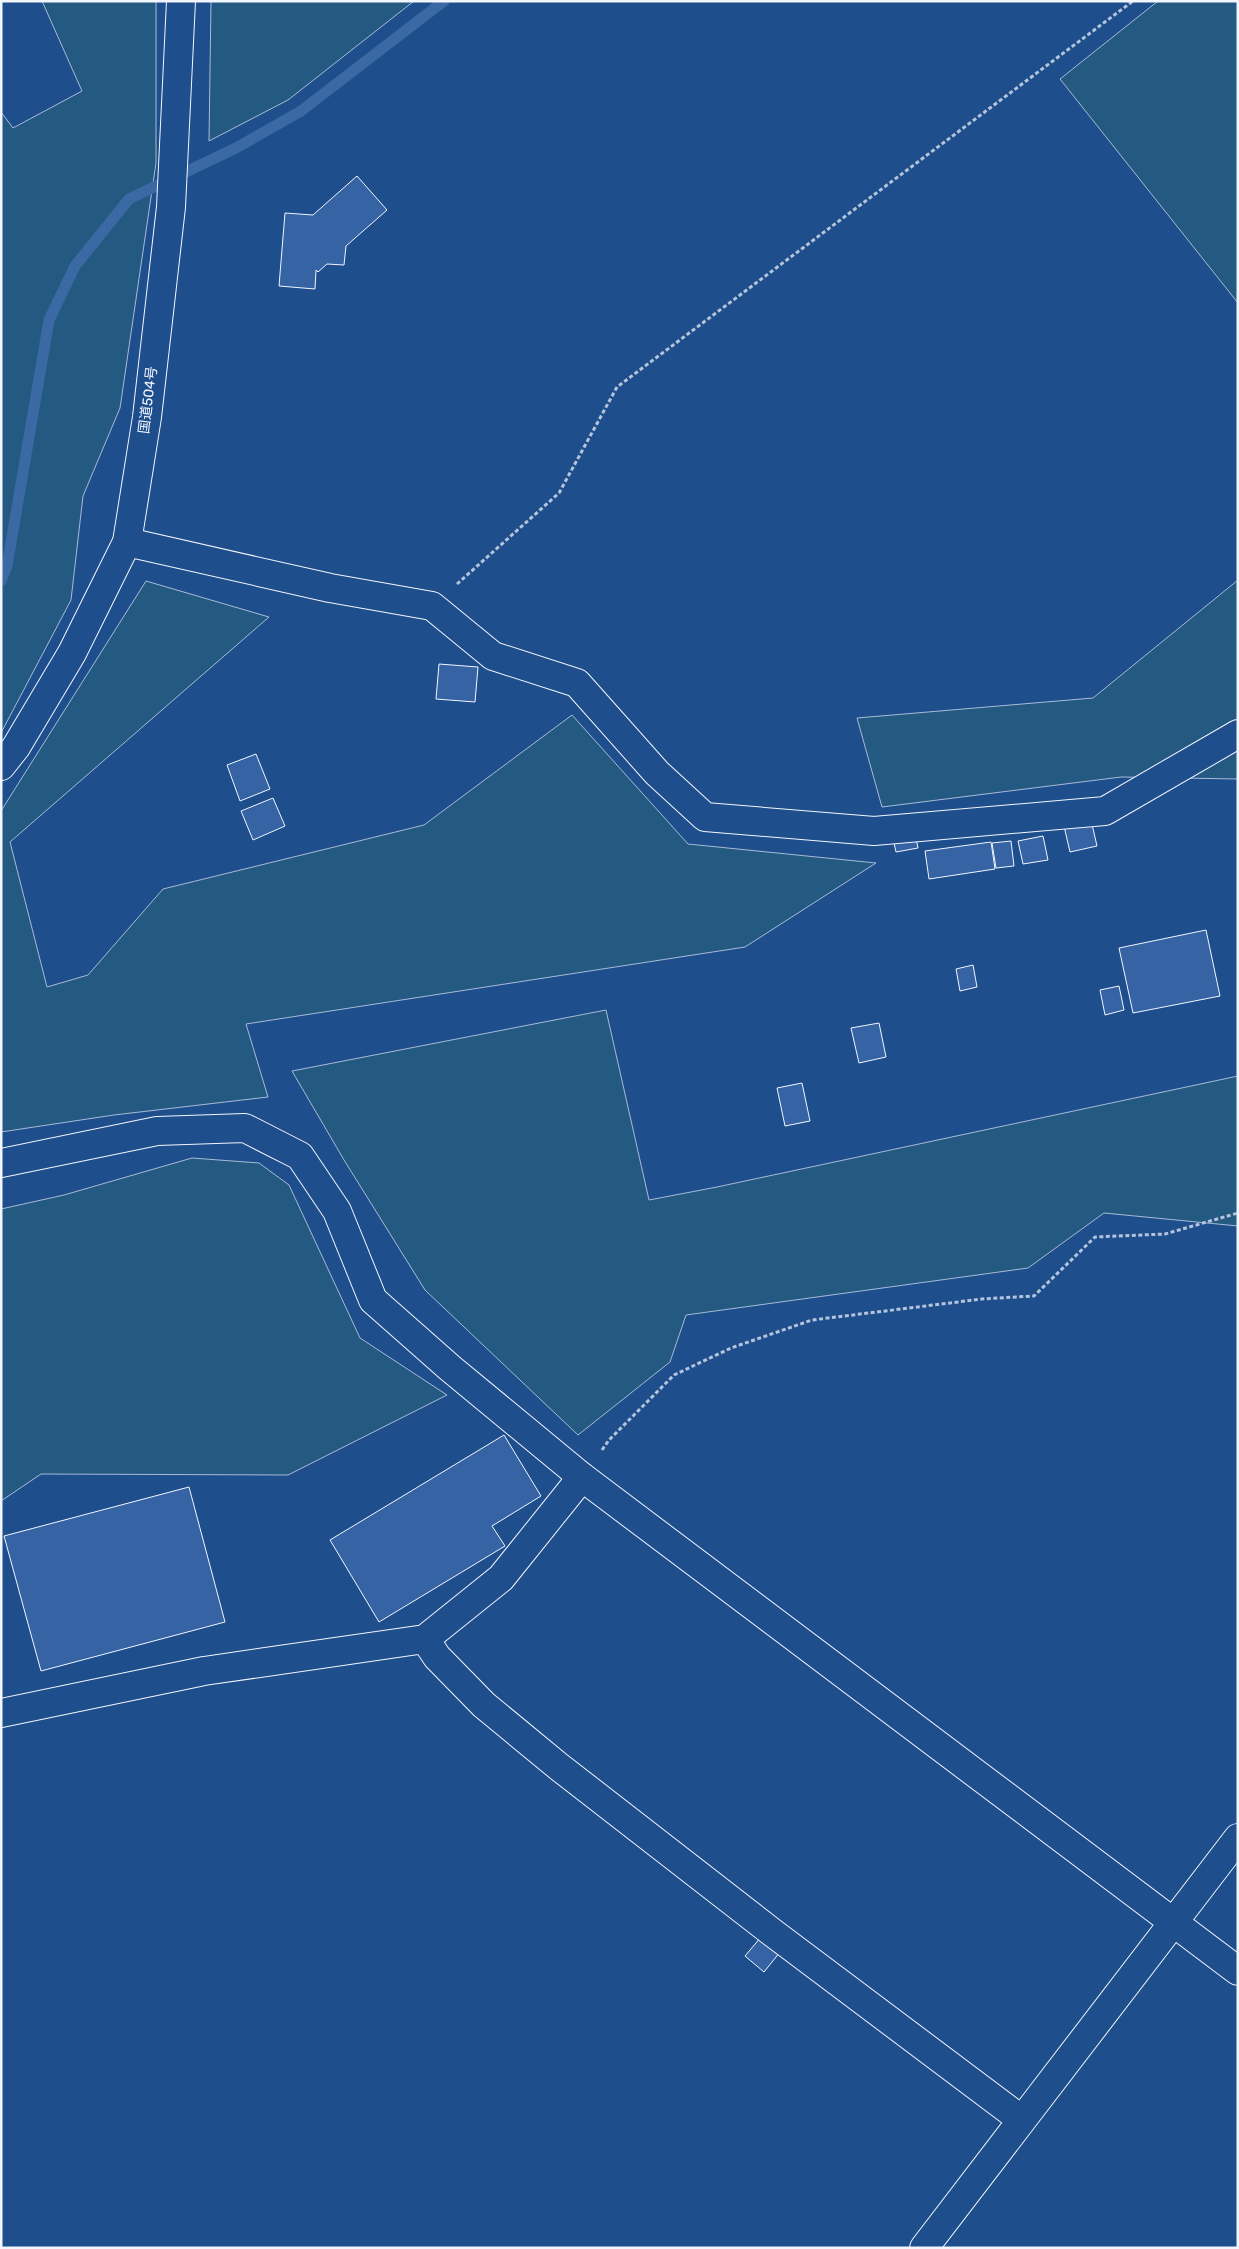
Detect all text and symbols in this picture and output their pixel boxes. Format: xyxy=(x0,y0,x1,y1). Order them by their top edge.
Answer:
street label: 国道504号 xyxy=(135,365,161,435)

